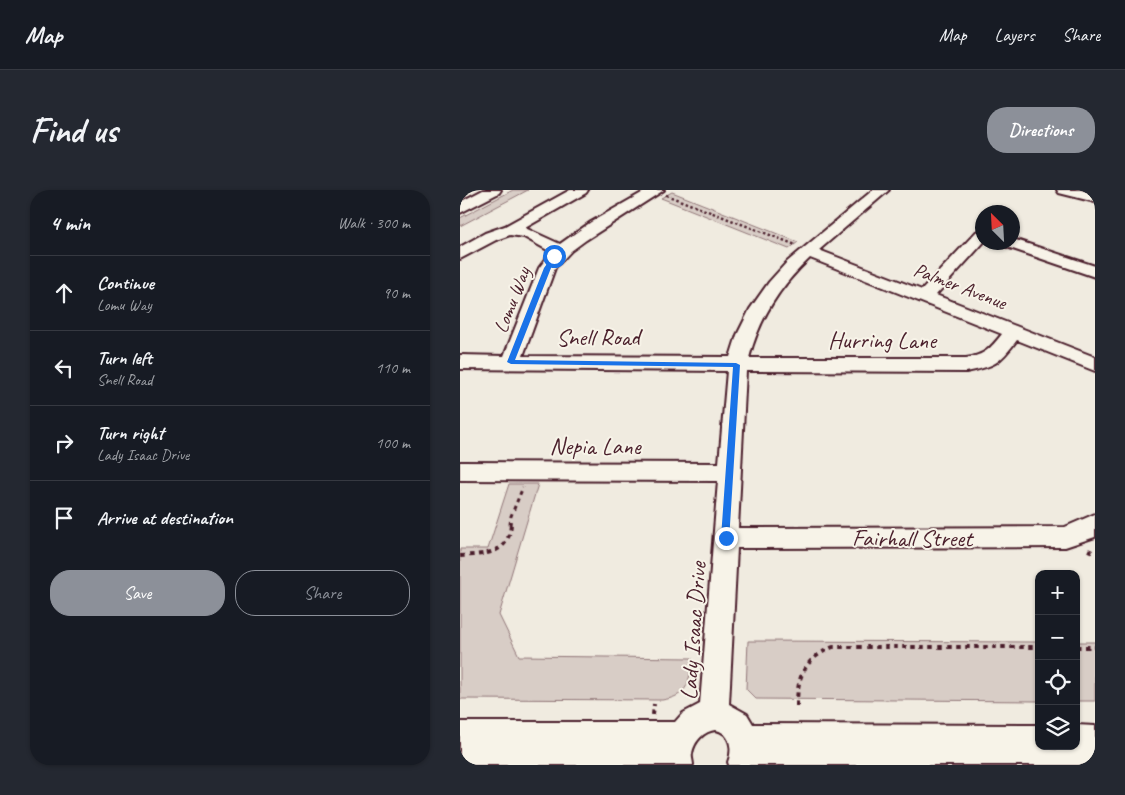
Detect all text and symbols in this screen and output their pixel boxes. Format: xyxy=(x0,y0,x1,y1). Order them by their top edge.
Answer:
text: Map xyxy=(25,20,62,50)
text: Map xyxy=(939,24,967,46)
text: Layers xyxy=(995,24,1034,46)
text: Share xyxy=(1062,24,1100,46)
button: Directions xyxy=(987,107,1095,153)
text: Find us xyxy=(30,108,117,153)
north arrow xyxy=(975,205,1020,250)
text: 4 min xyxy=(50,210,90,236)
text: Walk · 300 m xyxy=(338,213,410,233)
route start xyxy=(543,245,566,268)
street label: Palmer Avenue xyxy=(910,257,1011,316)
street label: Lomu Way xyxy=(488,262,536,336)
text: Continue xyxy=(97,271,154,295)
icon: ahead xyxy=(50,279,78,307)
text: 90 m xyxy=(383,283,410,303)
text: Lomu Way xyxy=(97,295,152,315)
street label: Snell Road xyxy=(556,322,643,352)
street label: Hurring Lane xyxy=(828,325,938,355)
text: Turn left xyxy=(97,346,152,370)
icon: left xyxy=(50,354,78,382)
text: 110 m xyxy=(376,358,410,378)
text: Snell Road xyxy=(97,370,153,390)
text: Turn right xyxy=(97,421,164,445)
icon: right xyxy=(50,429,78,457)
street label: Nepia Lane xyxy=(550,431,643,461)
text: 100 m xyxy=(376,433,410,453)
text: Lady Isaac Drive xyxy=(97,445,189,465)
icon: arrive xyxy=(50,504,78,532)
text: Arrive at destination xyxy=(97,506,233,530)
street label: Fairhall Street xyxy=(852,523,974,553)
route end xyxy=(715,527,738,550)
street label: Lady Isaac Drive xyxy=(673,559,713,701)
button: Save xyxy=(50,570,225,616)
button: Share xyxy=(235,570,410,616)
map controls xyxy=(1035,570,1080,750)
button: + xyxy=(1035,570,1080,615)
button: − xyxy=(1035,615,1080,660)
button: locate xyxy=(1035,660,1080,705)
button: layers xyxy=(1035,705,1080,750)

